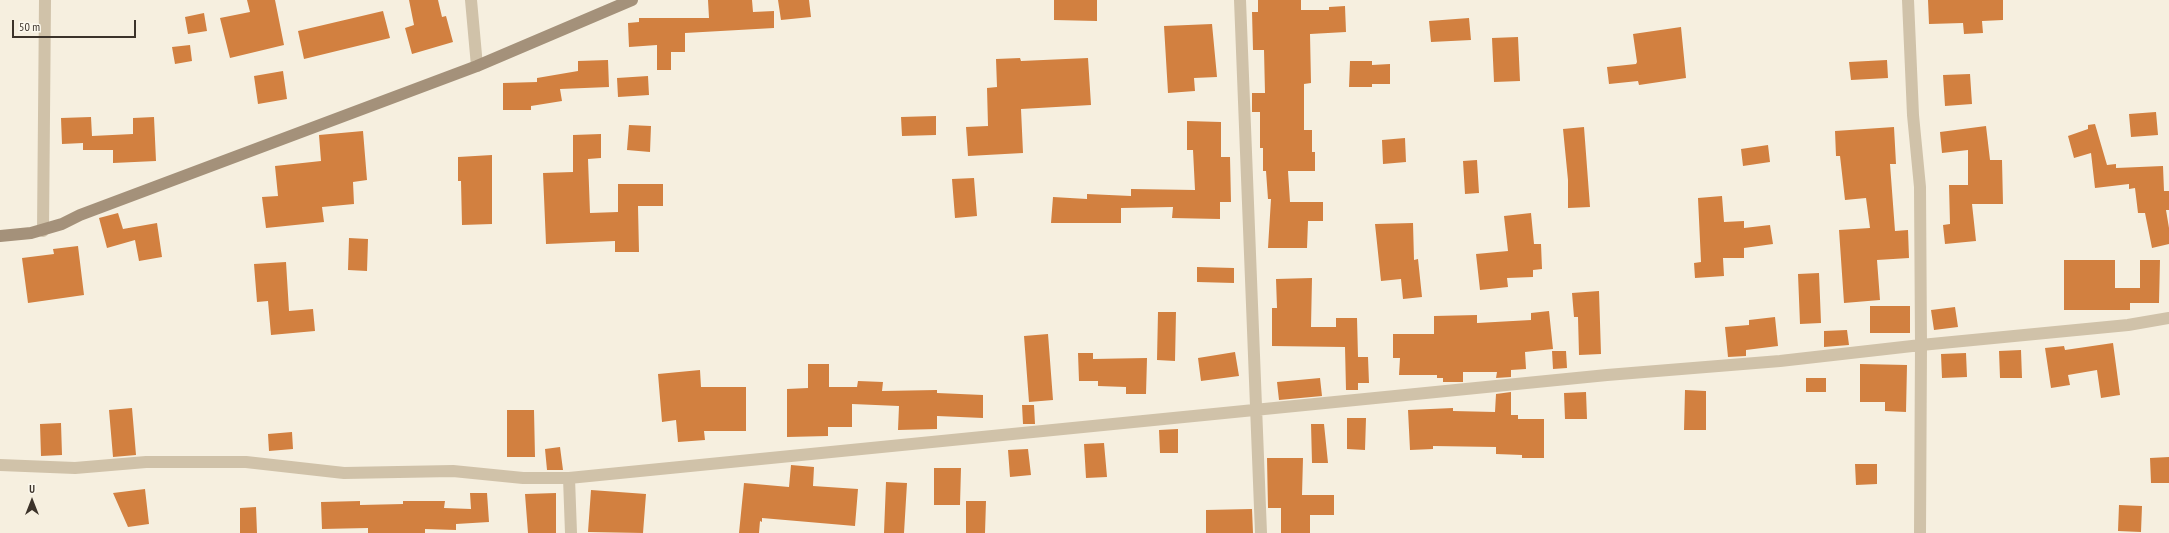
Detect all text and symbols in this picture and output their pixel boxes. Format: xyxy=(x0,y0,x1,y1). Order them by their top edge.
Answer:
scale bar xyxy=(14,12,138,38)
text: 50 m xyxy=(19,19,40,34)
north arrow xyxy=(12,481,52,521)
text: U xyxy=(29,482,35,496)

